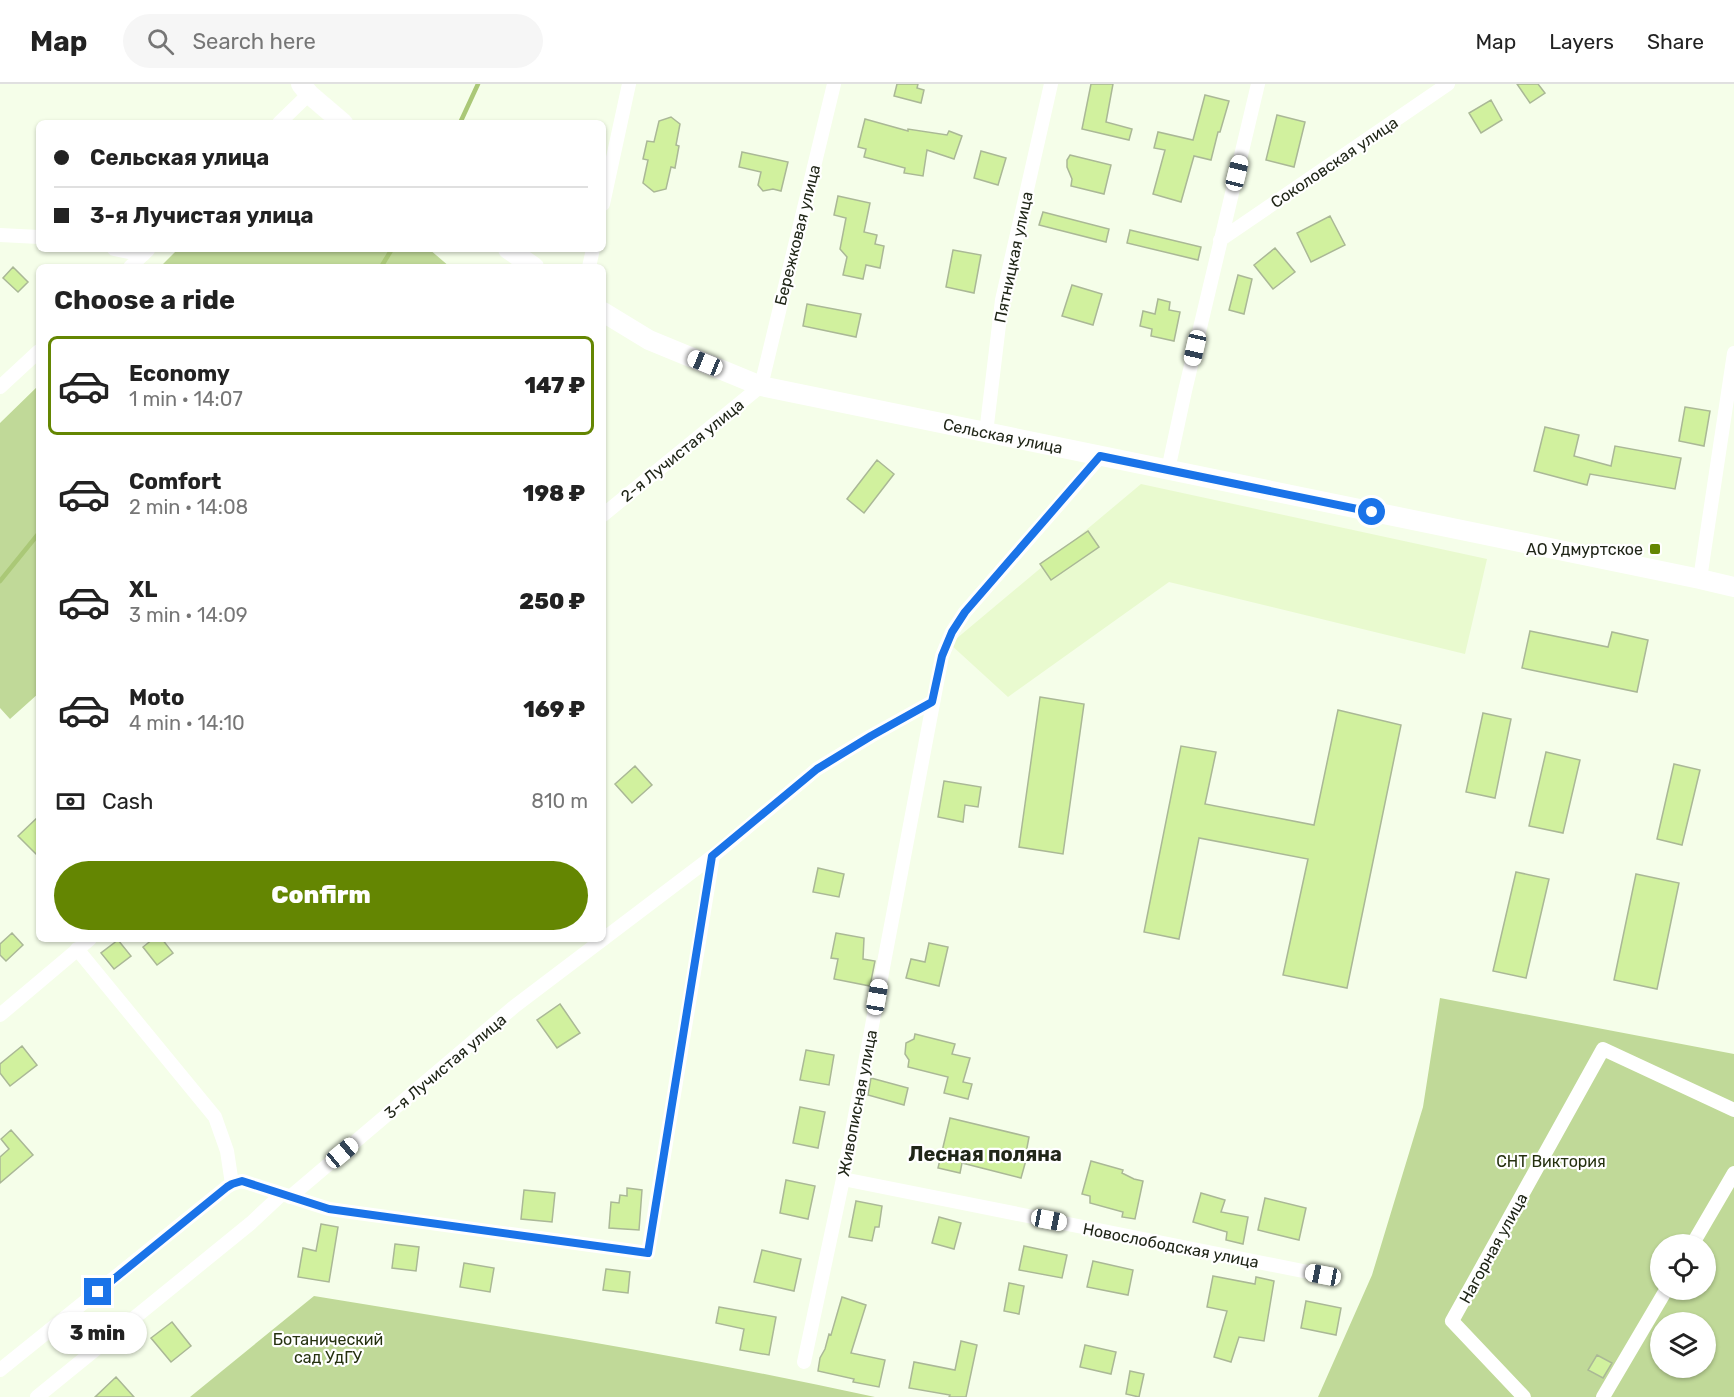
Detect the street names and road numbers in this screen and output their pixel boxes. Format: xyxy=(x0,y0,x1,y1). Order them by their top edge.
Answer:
street label: Соколовская улица xyxy=(1267,113,1402,212)
street label: Бережковая улица xyxy=(771,163,824,307)
street label: Пятницкая улица xyxy=(990,190,1037,325)
street label: 2-я Лучистая улица xyxy=(617,395,748,506)
street label: Сельская улица xyxy=(941,415,1064,458)
street label: 3-я Лучистая улица xyxy=(381,1010,510,1123)
street label: Живописная улица xyxy=(834,1028,881,1178)
street label: Нагорная улица xyxy=(1455,1190,1532,1307)
street label: Новослободская улица xyxy=(1081,1219,1261,1272)

